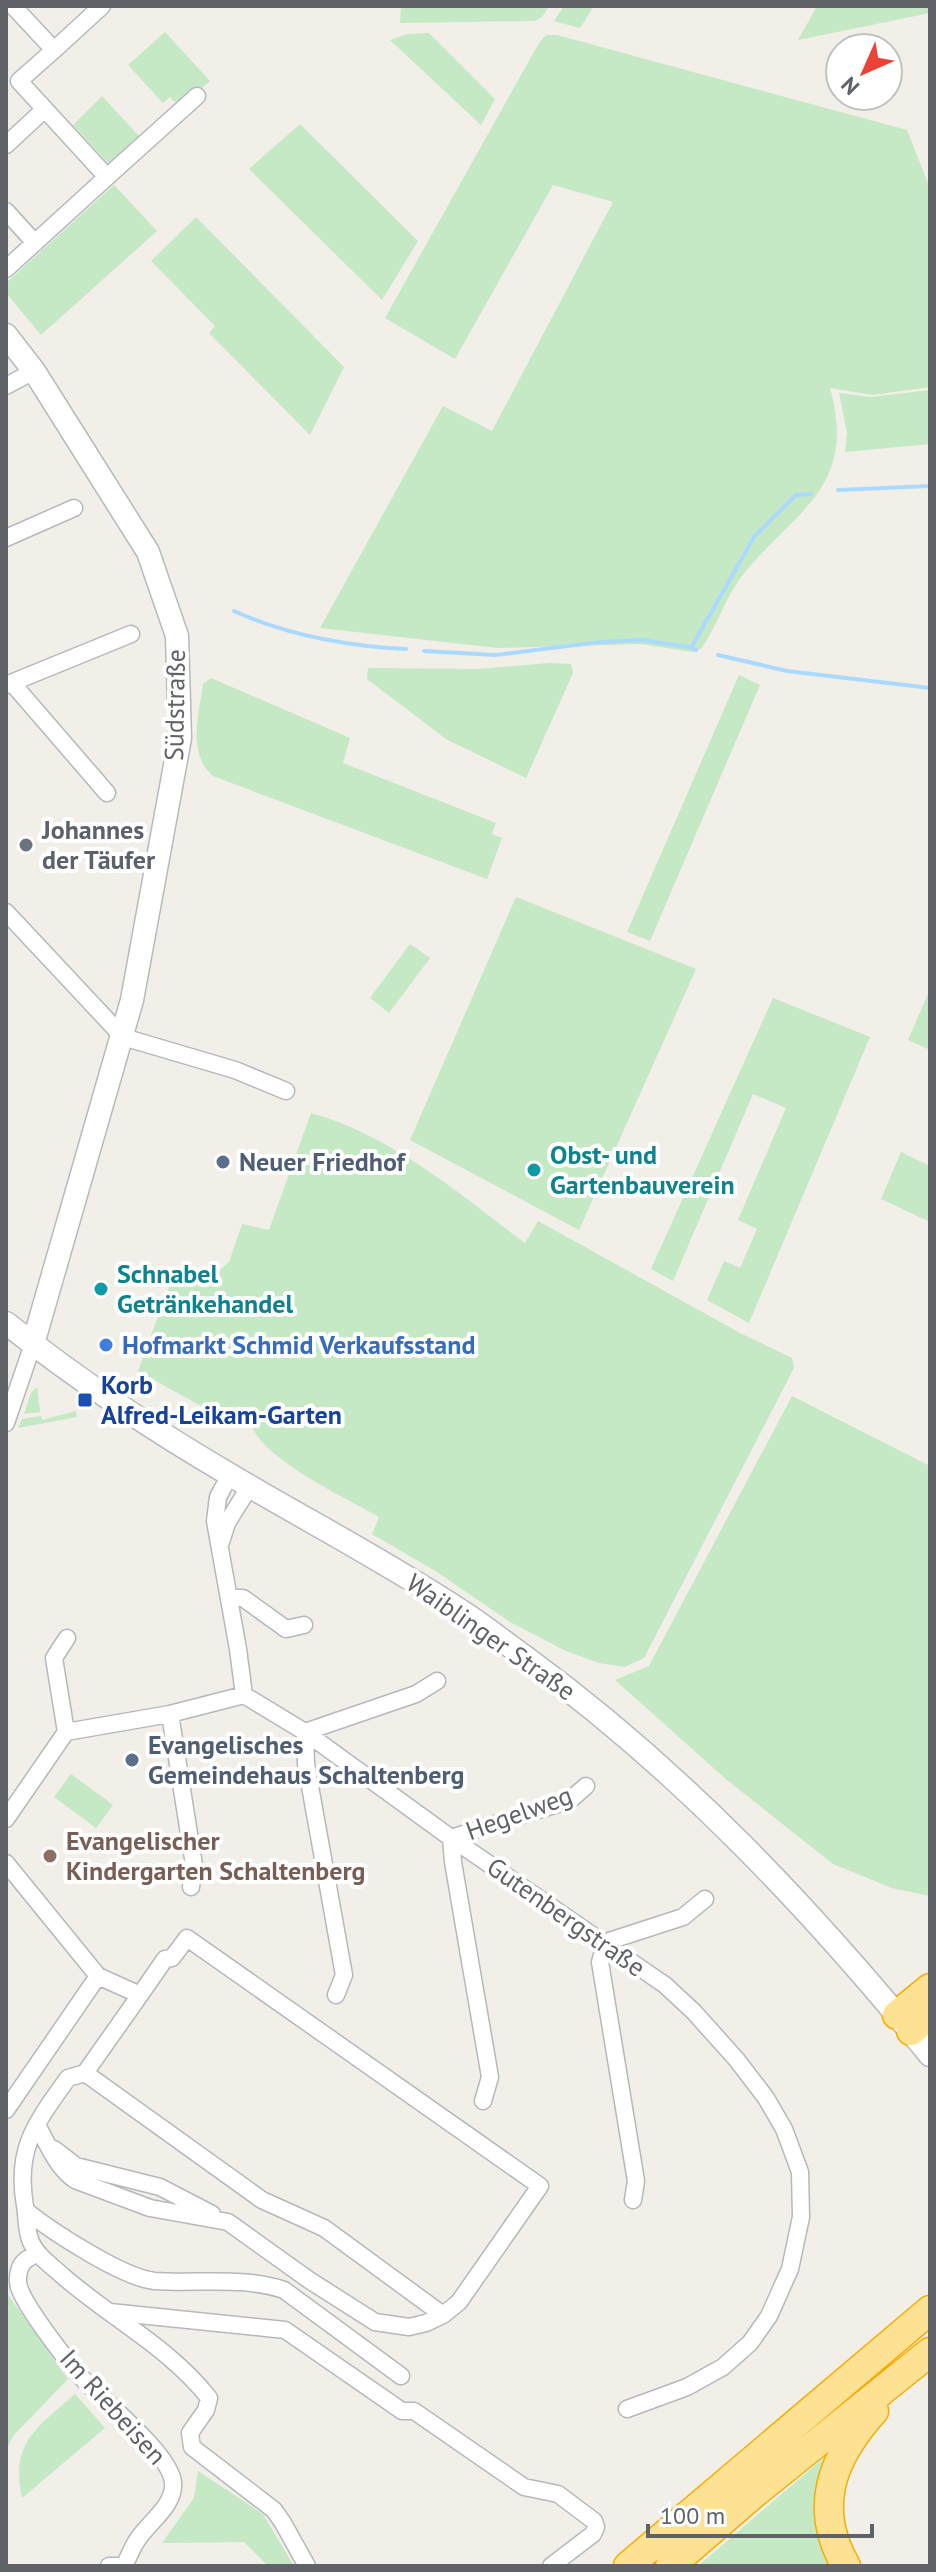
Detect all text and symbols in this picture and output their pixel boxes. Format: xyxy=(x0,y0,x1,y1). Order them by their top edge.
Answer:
north arrow xyxy=(824,32,904,112)
text: N xyxy=(835,71,865,101)
street label: Südstraße xyxy=(157,649,192,761)
place label: Johannes der Täufer xyxy=(41,813,156,876)
marker: Johannes der Täufer xyxy=(17,836,35,854)
place label: Obst- und Gartenbauverein xyxy=(550,1138,735,1201)
place label: Neuer Friedhof xyxy=(239,1145,407,1178)
marker: Neuer Friedhof xyxy=(214,1153,232,1171)
marker: Obst- und Gartenbauverein xyxy=(525,1161,543,1179)
place label: Schnabel Getränkehandel xyxy=(117,1257,293,1320)
marker: Schnabel Getränkehandel xyxy=(92,1280,110,1298)
place label: Hofmarkt Schmid Verkaufsstand xyxy=(122,1328,475,1361)
marker: Hofmarkt Schmid Verkaufsstand xyxy=(97,1336,115,1354)
place label: Korb Alfred-Leikam-Garten xyxy=(101,1368,342,1431)
marker: Korb Alfred-Leikam-Garten xyxy=(76,1391,94,1409)
street label: Waiblinger Straße xyxy=(400,1566,582,1707)
place label: Evangelisches Gemeindehaus Schaltenberg xyxy=(148,1728,464,1791)
marker: Evangelisches Gemeindehaus Schaltenberg xyxy=(123,1751,141,1769)
street label: Hegelweg xyxy=(461,1778,577,1847)
place label: Evangelischer Kindergarten Schaltenberg xyxy=(66,1824,366,1887)
marker: Evangelischer Kindergarten Schaltenberg xyxy=(41,1847,59,1865)
street label: Gutenbergstraße xyxy=(481,1850,652,1983)
street label: Im Riebeisen xyxy=(53,2342,174,2471)
scale bar xyxy=(648,2488,872,2538)
text: 100 m xyxy=(660,2500,725,2531)

